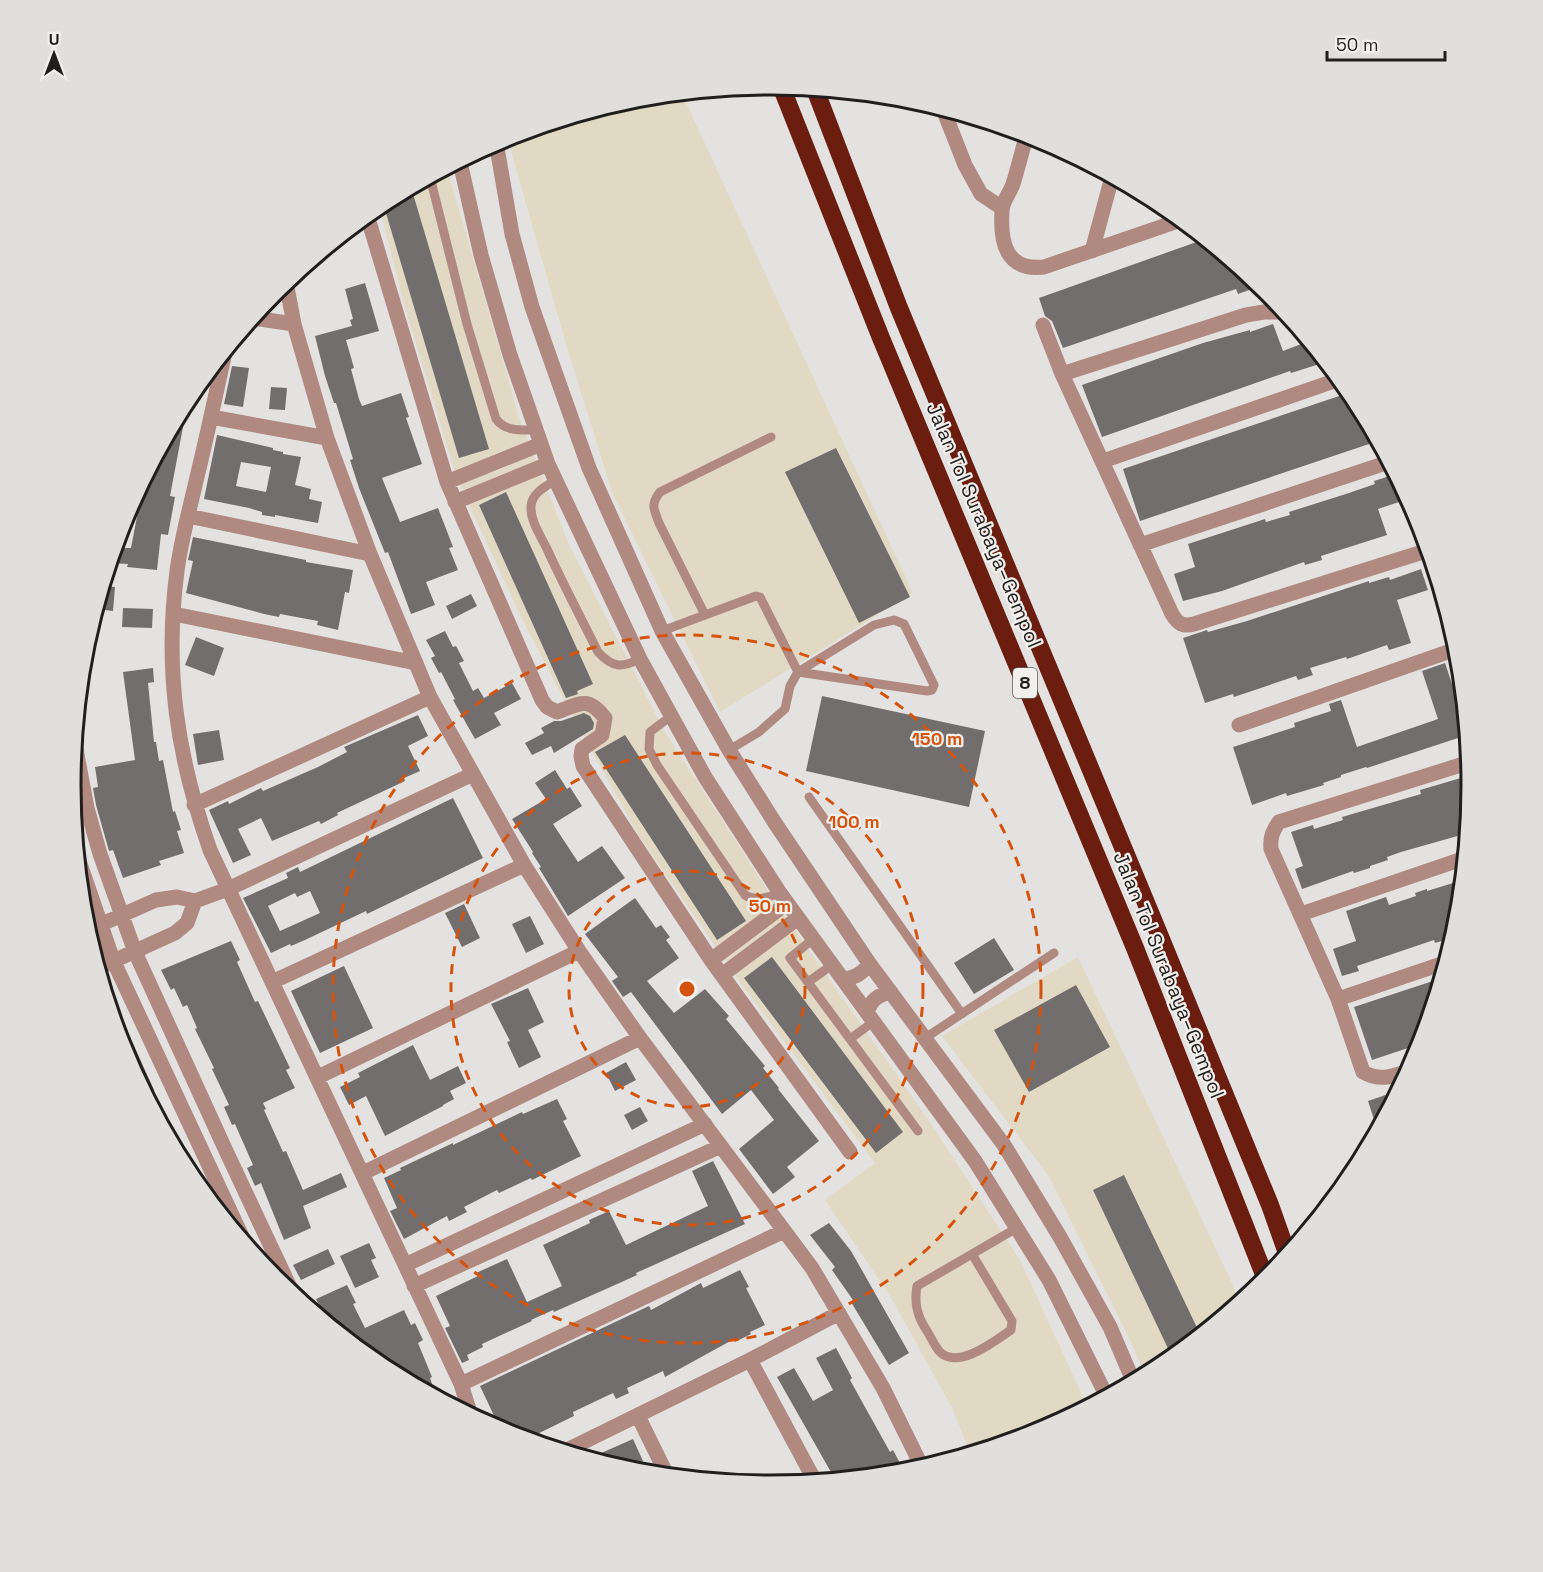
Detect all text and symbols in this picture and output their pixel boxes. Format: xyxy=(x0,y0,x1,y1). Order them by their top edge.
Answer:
north arrow xyxy=(24,24,84,84)
scale bar xyxy=(1327,24,1446,62)
text: U xyxy=(49,29,59,50)
text: 50 m xyxy=(1336,33,1378,56)
street label: Jalan Tol Surabaya–Gempol xyxy=(921,399,1047,651)
road number: 8 xyxy=(1013,668,1037,698)
text: 150 m xyxy=(912,727,962,750)
text: 100 m xyxy=(828,810,880,833)
street label: Jalan Tol Surabaya–Gempol xyxy=(1108,848,1230,1102)
text: 50 m xyxy=(749,894,791,917)
centre of rings xyxy=(677,979,697,999)

